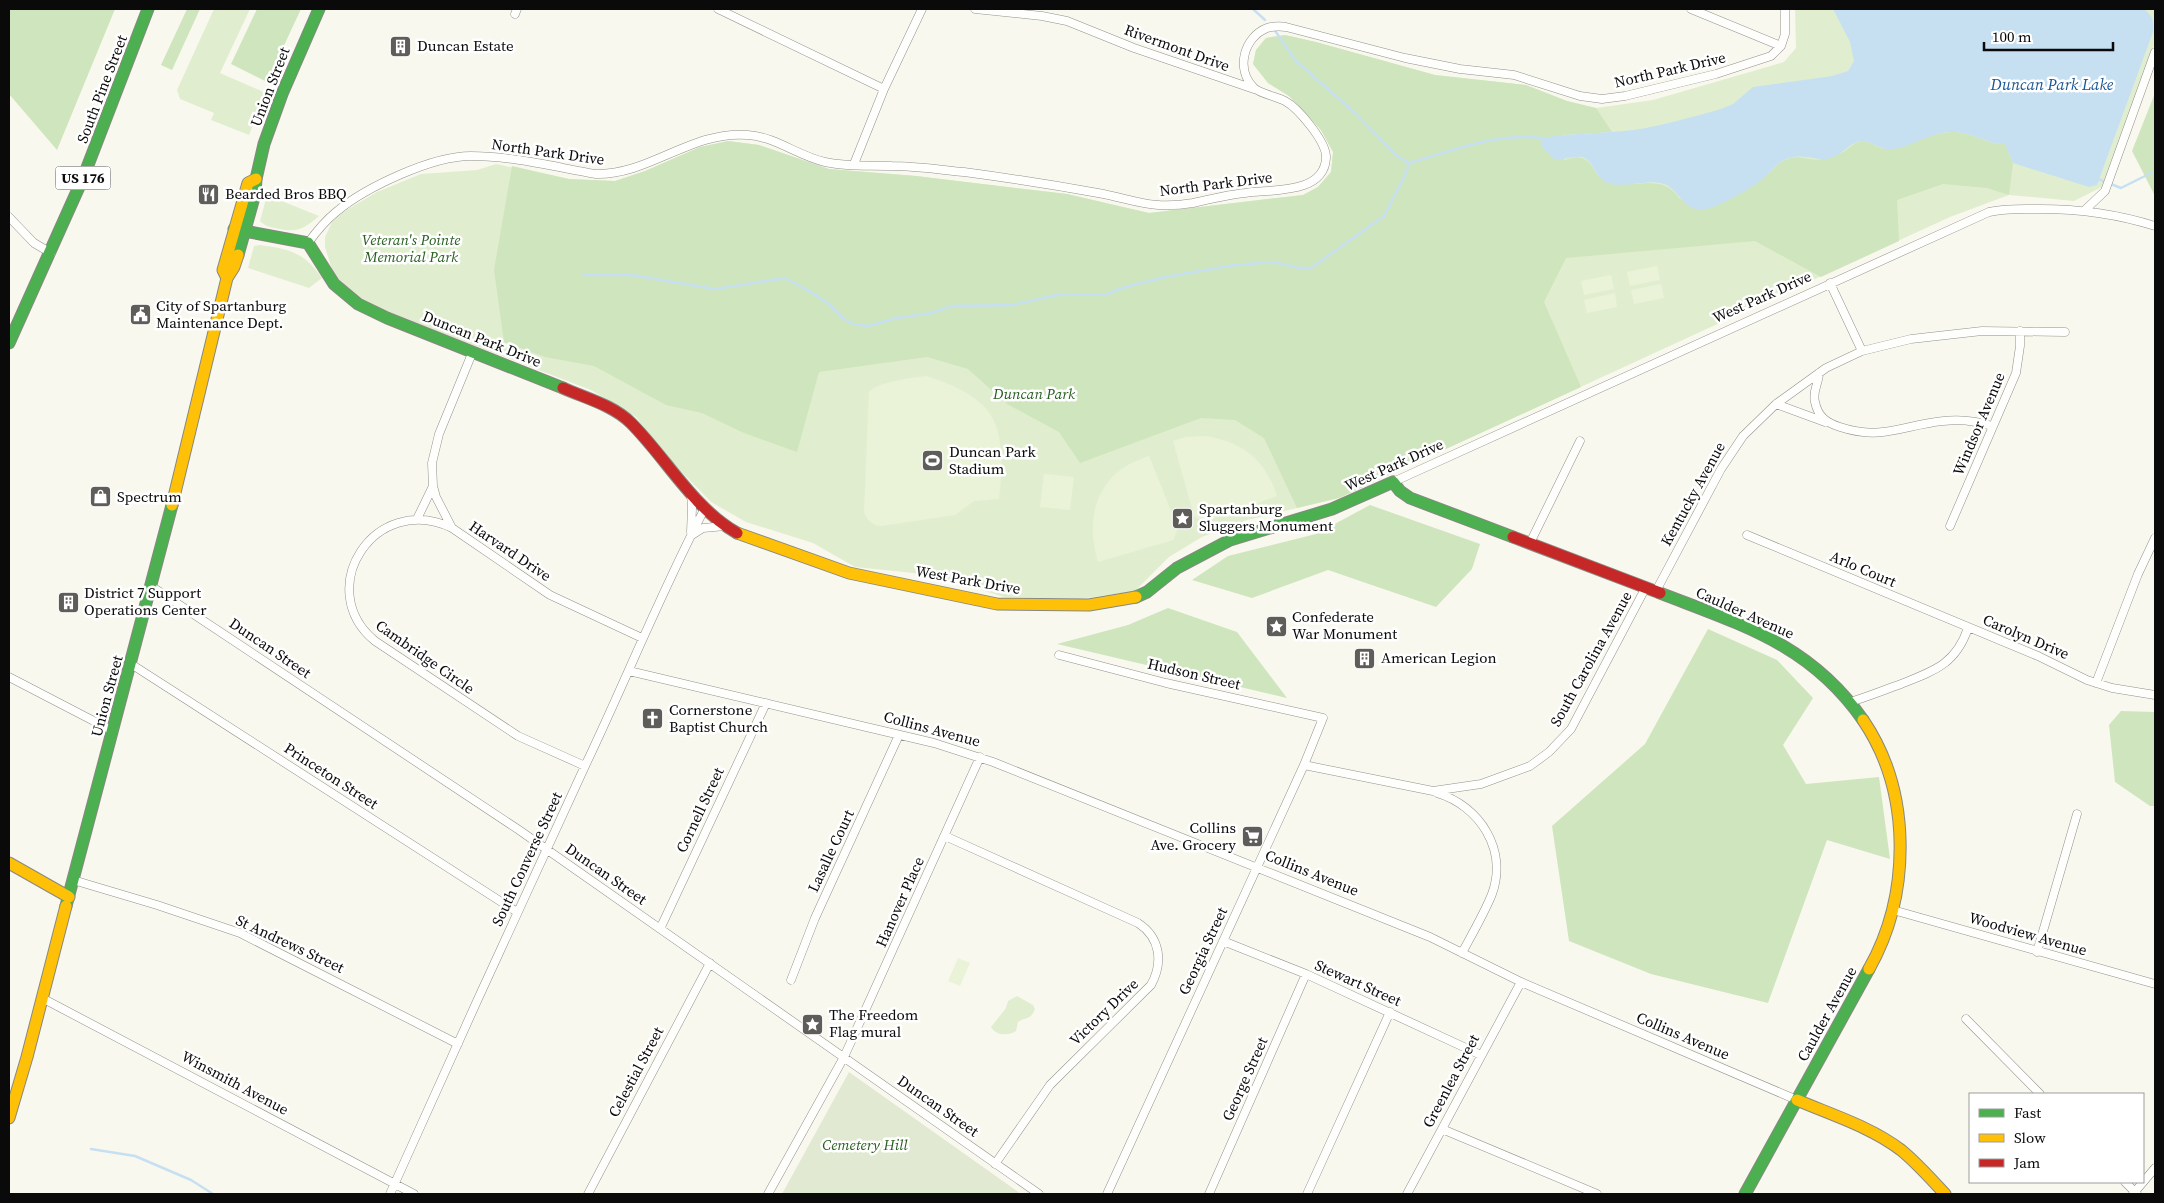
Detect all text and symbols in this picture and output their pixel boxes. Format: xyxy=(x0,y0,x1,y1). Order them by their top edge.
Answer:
street label: Rivermont Drive xyxy=(1122,19,1233,76)
scale bar xyxy=(1984,20,2113,52)
text: 100 m xyxy=(1992,26,2032,47)
street label: South Pine Street xyxy=(71,32,132,146)
building icon: Duncan Estate xyxy=(389,34,413,58)
place label: Duncan Estate xyxy=(417,35,514,56)
street label: Union Street xyxy=(245,44,294,130)
street label: North Park Drive xyxy=(1612,46,1728,93)
water label: Duncan Park Lake xyxy=(1990,73,2114,95)
street label: North Park Drive xyxy=(490,133,606,170)
street label: North Park Drive xyxy=(1158,166,1274,201)
road number: US 176 xyxy=(56,167,110,190)
restaurant icon: Bearded Bros BBQ xyxy=(197,182,221,206)
place label: Bearded Bros BBQ xyxy=(225,183,347,204)
park label: Veteran's Pointe Memorial Park xyxy=(362,229,460,267)
street label: West Park Drive xyxy=(1709,265,1815,328)
place label: City of Spartanburg Maintenance Dept. xyxy=(156,295,286,333)
public building icon: City of Spartanburg Maintenance Dept. xyxy=(128,303,152,327)
street label: Duncan Park Drive xyxy=(420,305,545,372)
street label: Windsor Avenue xyxy=(1947,369,2010,479)
park label: Duncan Park xyxy=(992,383,1076,404)
street label: West Park Drive xyxy=(1341,433,1447,496)
street label: Kentucky Avenue xyxy=(1655,438,1730,549)
place label: Duncan Park Stadium xyxy=(949,441,1037,479)
sports icon: Duncan Park Stadium xyxy=(921,449,945,473)
shop icon: Spectrum xyxy=(89,485,113,509)
place label: Spectrum xyxy=(117,486,182,507)
place label: Spartanburg Sluggers Monument xyxy=(1199,498,1333,536)
place icon: Spartanburg Sluggers Monument xyxy=(1171,506,1195,530)
street label: Harvard Drive xyxy=(465,515,556,586)
street label: Arlo Court xyxy=(1827,545,1900,592)
street label: West Park Drive xyxy=(914,560,1023,599)
street label: Caulder Avenue xyxy=(1693,581,1798,644)
place label: District 7 Support Operations Center xyxy=(84,582,207,620)
street label: South Carolina Avenue xyxy=(1545,587,1637,730)
building icon: District 7 Support Operations Center xyxy=(56,590,80,614)
place label: Confederate War Monument xyxy=(1292,606,1397,644)
street label: Carolyn Drive xyxy=(1980,609,2073,664)
street label: Duncan Street xyxy=(225,612,316,683)
place icon: Confederate War Monument xyxy=(1264,614,1288,638)
street label: Cambridge Circle xyxy=(372,615,479,699)
building icon: American Legion xyxy=(1353,646,1377,670)
place label: American Legion xyxy=(1381,647,1497,668)
street label: Union Street xyxy=(86,653,128,739)
street label: Hudson Street xyxy=(1146,653,1243,694)
place label: Cornerstone Baptist Church xyxy=(669,699,768,737)
street label: Collins Avenue xyxy=(881,706,983,752)
church icon: Cornerstone Baptist Church xyxy=(641,707,665,731)
street label: Princeton Street xyxy=(280,737,382,814)
street label: Cornell Street xyxy=(671,764,729,856)
street label: South Converse Street xyxy=(486,788,567,929)
street label: Lasalle Court xyxy=(802,806,859,895)
place label: Collins Ave. Grocery xyxy=(1151,817,1236,855)
supermarket icon: Collins Ave. Grocery xyxy=(1240,825,1264,849)
street label: Duncan Street xyxy=(561,838,651,909)
street label: Collins Avenue xyxy=(1262,844,1362,901)
street label: Hanover Place xyxy=(870,853,929,950)
street label: Georgia Street xyxy=(1173,903,1232,998)
street label: Woodview Avenue xyxy=(1967,907,2090,961)
street label: St Andrews Street xyxy=(233,909,348,978)
street label: Stewart Street xyxy=(1312,954,1405,1011)
street label: Caulder Avenue xyxy=(1792,962,1862,1065)
street label: Victory Drive xyxy=(1065,973,1143,1050)
place label: The Freedom Flag mural xyxy=(829,1004,919,1042)
street label: Collins Avenue xyxy=(1633,1006,1733,1065)
place icon: The Freedom Flag mural xyxy=(801,1012,825,1036)
street label: Celestial Street xyxy=(603,1023,668,1121)
street label: Greenlea Street xyxy=(1417,1030,1484,1131)
street label: George Street xyxy=(1217,1033,1272,1124)
street label: Winsmith Avenue xyxy=(178,1045,293,1120)
street label: Duncan Street xyxy=(893,1070,983,1141)
legend xyxy=(1969,1093,2144,1183)
text: Fast xyxy=(2014,1102,2041,1123)
text: Slow xyxy=(2014,1127,2046,1148)
park label: Cemetery Hill xyxy=(822,1134,909,1155)
text: Jam xyxy=(2013,1152,2041,1173)

